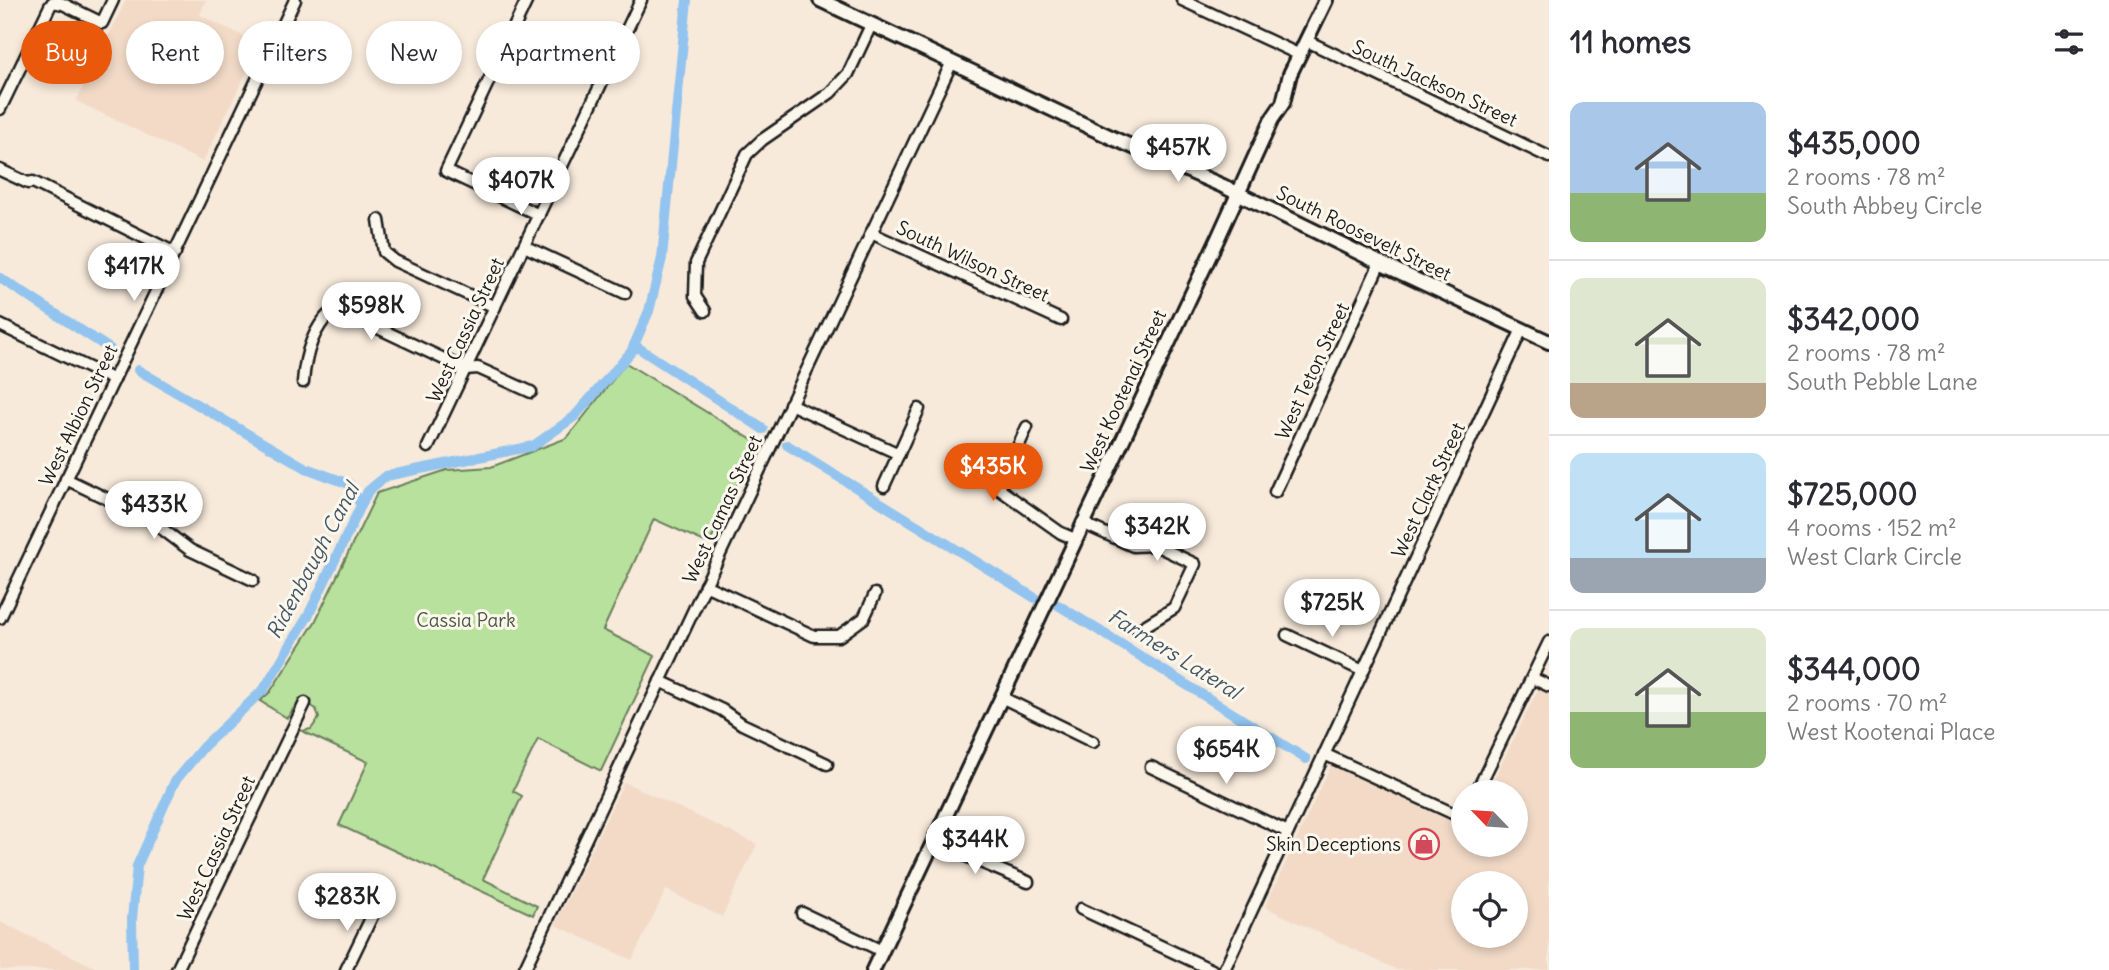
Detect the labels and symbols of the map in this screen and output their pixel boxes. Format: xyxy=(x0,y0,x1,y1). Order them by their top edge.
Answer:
street label: South Jackson Street xyxy=(1349,34,1521,132)
pin: $457K xyxy=(1129,124,1227,184)
pin: $407K xyxy=(472,158,570,217)
street label: South Roosevelt Street xyxy=(1273,180,1455,286)
street label: South Wilson Street xyxy=(893,215,1053,307)
pin: $417K xyxy=(85,244,183,303)
street label: West Cassia Street xyxy=(421,254,509,406)
pin: $598K xyxy=(322,282,420,342)
street label: West Teton Street xyxy=(1270,299,1354,443)
street label: West Kootenai Street xyxy=(1075,306,1171,476)
street label: West Albion Street xyxy=(33,340,123,490)
street label: West Clark Street xyxy=(1386,418,1470,562)
street label: West Camas Street xyxy=(677,431,767,587)
pin: $435K xyxy=(944,444,1042,503)
water label: Ridenbaugh Canal xyxy=(260,475,367,643)
pin: $433K xyxy=(105,482,203,541)
pin: $342K xyxy=(1108,504,1206,563)
pin: $725K xyxy=(1283,580,1381,639)
water label: Farmers Lateral xyxy=(1103,602,1248,707)
park label: Cassia Park xyxy=(416,608,516,632)
pin: $654K xyxy=(1177,726,1275,786)
street label: West Cassia Street xyxy=(172,772,260,924)
north arrow xyxy=(1451,780,1528,858)
pin: $344K xyxy=(926,816,1024,876)
shop icon: Skin Deceptions xyxy=(1407,827,1441,861)
place label: Skin Deceptions xyxy=(1266,832,1401,856)
pin: $283K xyxy=(298,874,396,933)

